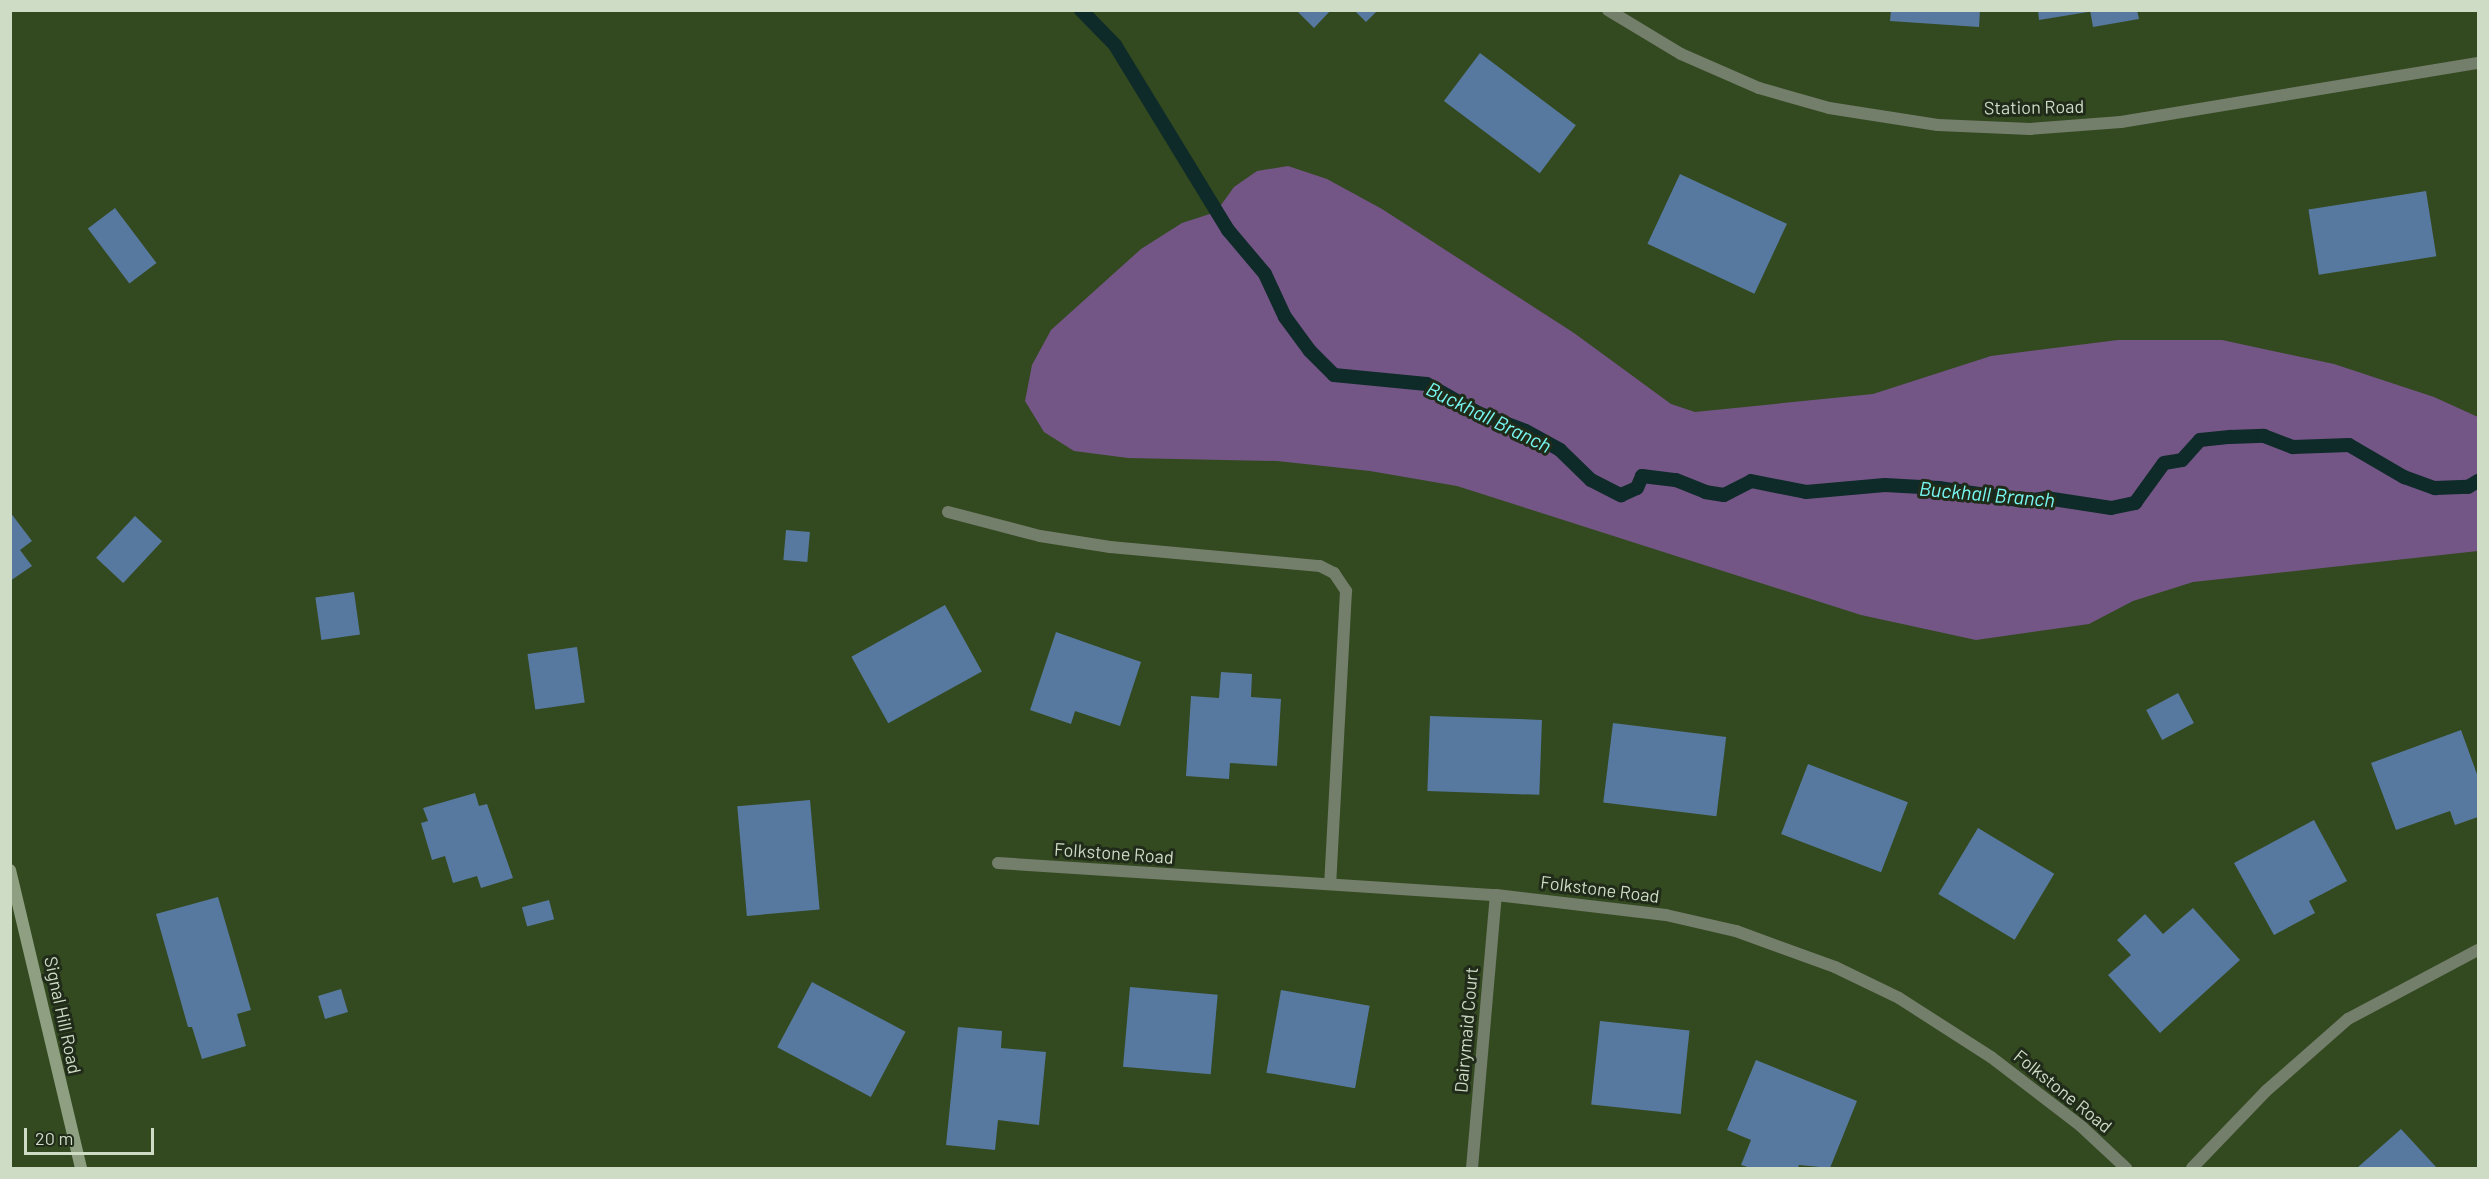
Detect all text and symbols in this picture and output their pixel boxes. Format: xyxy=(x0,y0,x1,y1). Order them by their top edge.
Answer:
street label: Station Road xyxy=(1984,95,2084,119)
water label: Buckhall Branch xyxy=(1422,376,1556,458)
water label: Buckhall Branch xyxy=(1918,476,2056,512)
street label: Folkstone Road xyxy=(1054,838,1174,868)
street label: Folkstone Road xyxy=(1539,871,1661,907)
street label: Signal Hill Road xyxy=(40,954,86,1076)
street label: Dairymaid Court xyxy=(1450,966,1482,1094)
street label: Folkstone Road xyxy=(2010,1045,2116,1137)
scale bar xyxy=(27,1116,158,1154)
text: 20 m xyxy=(35,1127,73,1149)

